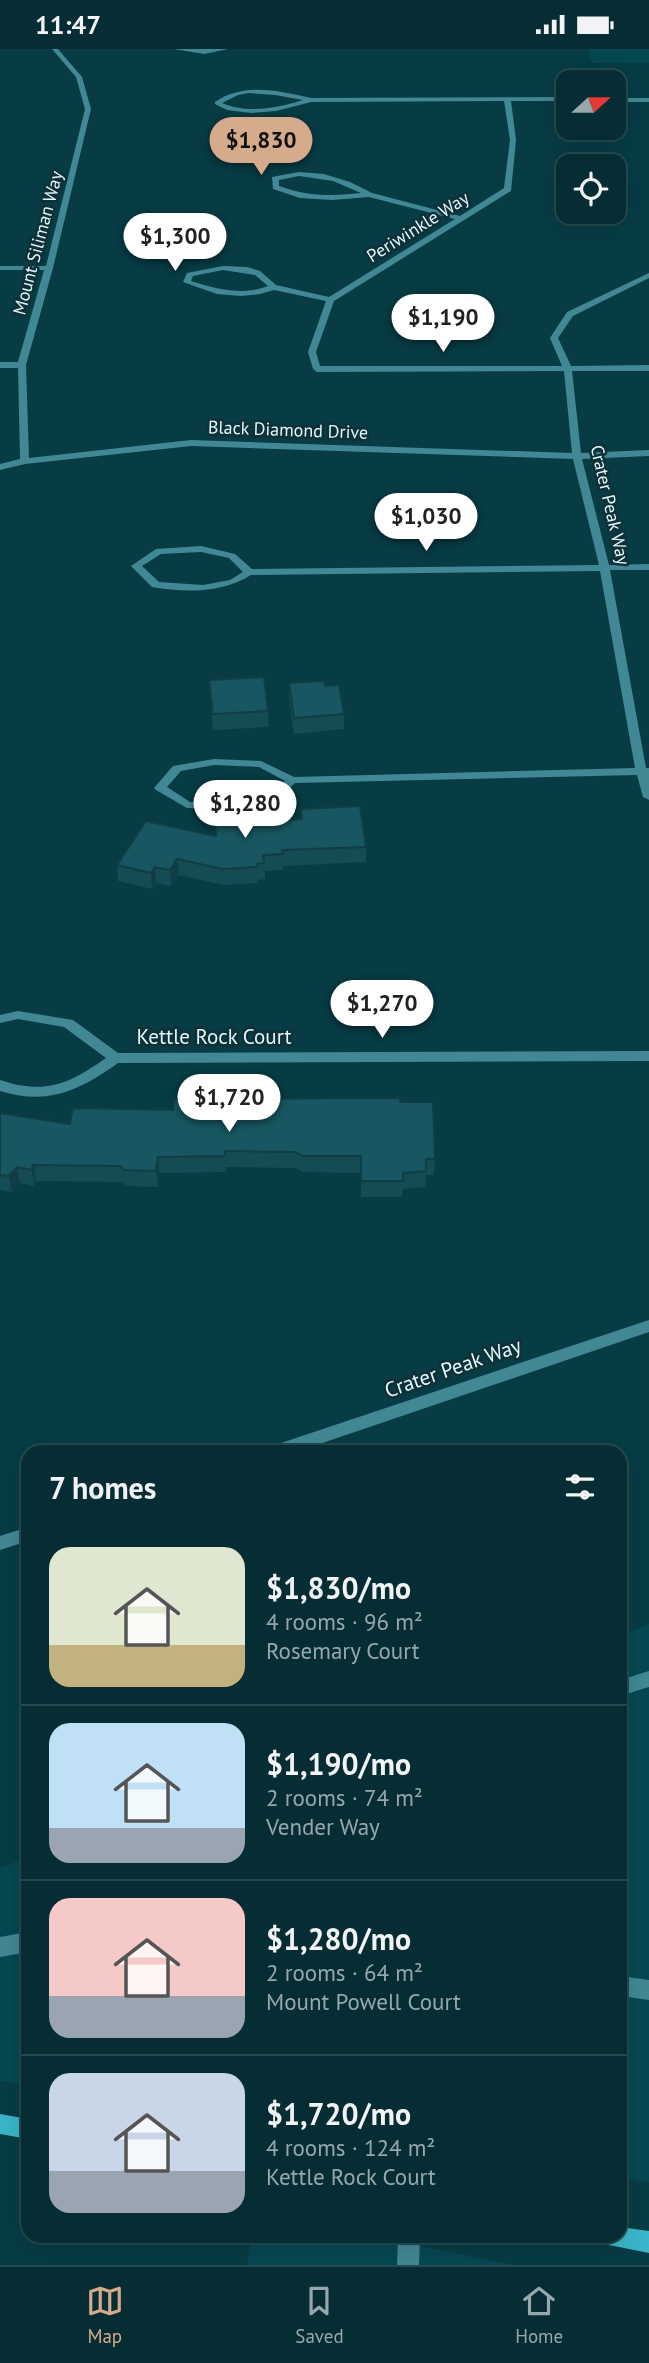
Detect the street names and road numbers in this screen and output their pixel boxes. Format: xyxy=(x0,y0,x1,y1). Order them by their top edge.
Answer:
street label: Mount Siliman Way xyxy=(7,168,68,317)
street label: Periwinkle Way xyxy=(362,186,474,267)
street label: Black Diamond Drive xyxy=(208,415,368,444)
street label: Crater Peak Way xyxy=(586,443,636,568)
street label: Kettle Rock Court xyxy=(136,1023,292,1050)
street label: Crater Peak Way xyxy=(381,1331,525,1404)

